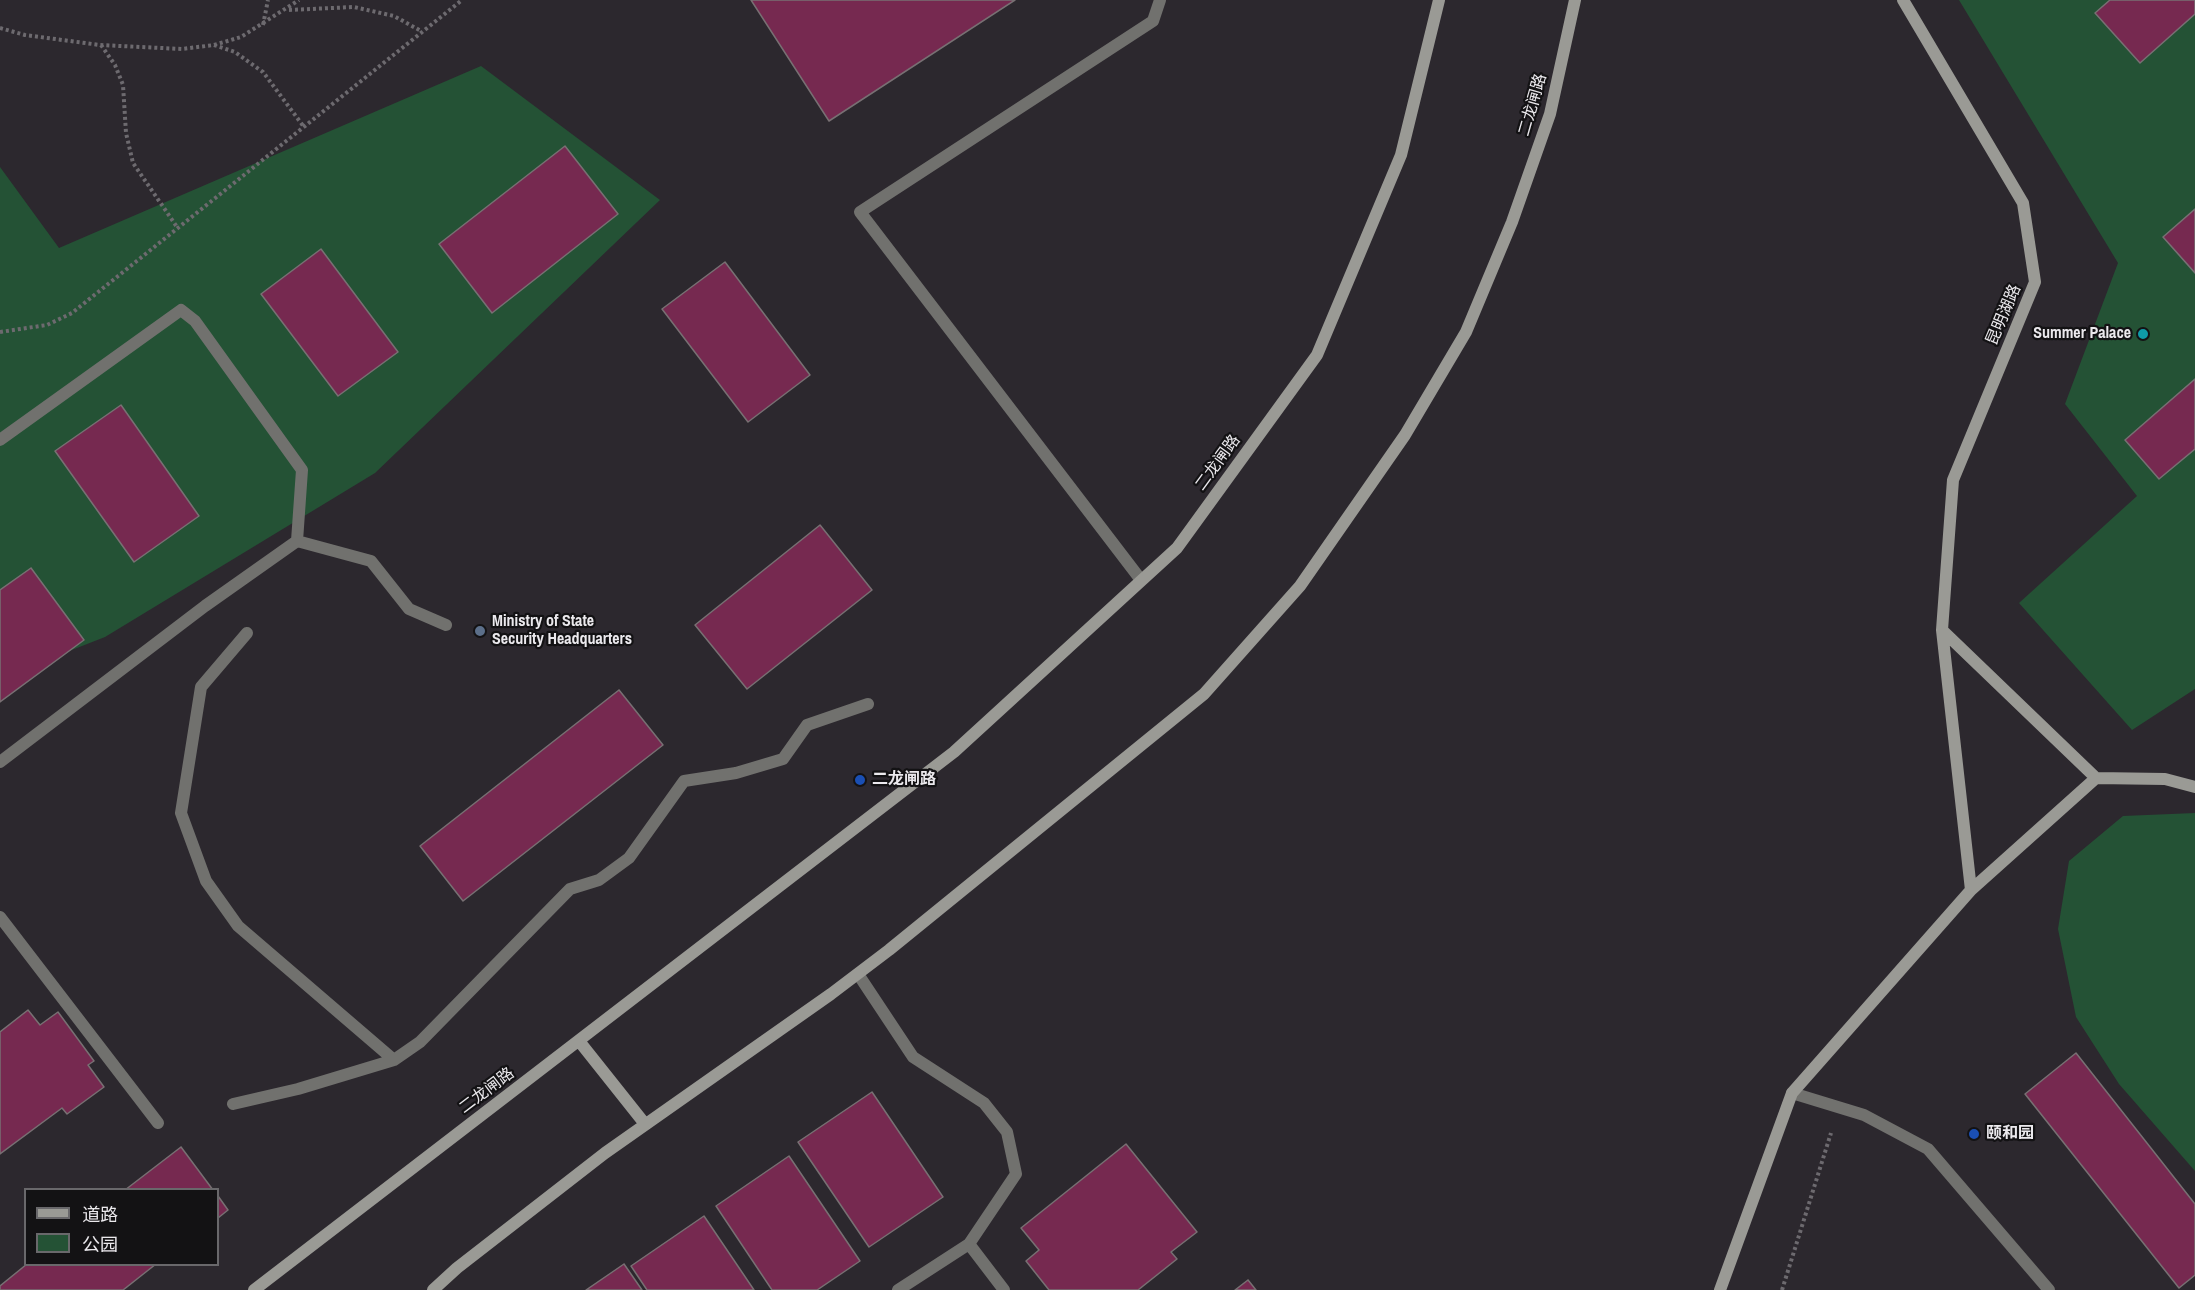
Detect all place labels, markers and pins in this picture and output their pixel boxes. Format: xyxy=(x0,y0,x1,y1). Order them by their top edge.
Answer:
place label: Summer Palace xyxy=(2033,324,2131,344)
marker: Summer Palace xyxy=(2136,327,2150,341)
place label: Ministry of State Security Headquarters xyxy=(492,612,632,650)
marker: Ministry of State Security Headquarters xyxy=(473,624,487,638)
place label: 二龙闸路 xyxy=(872,770,936,790)
marker: 二龙闸路 xyxy=(853,773,867,787)
place label: 颐和园 xyxy=(1986,1124,2034,1144)
marker: 颐和园 xyxy=(1967,1127,1981,1141)

